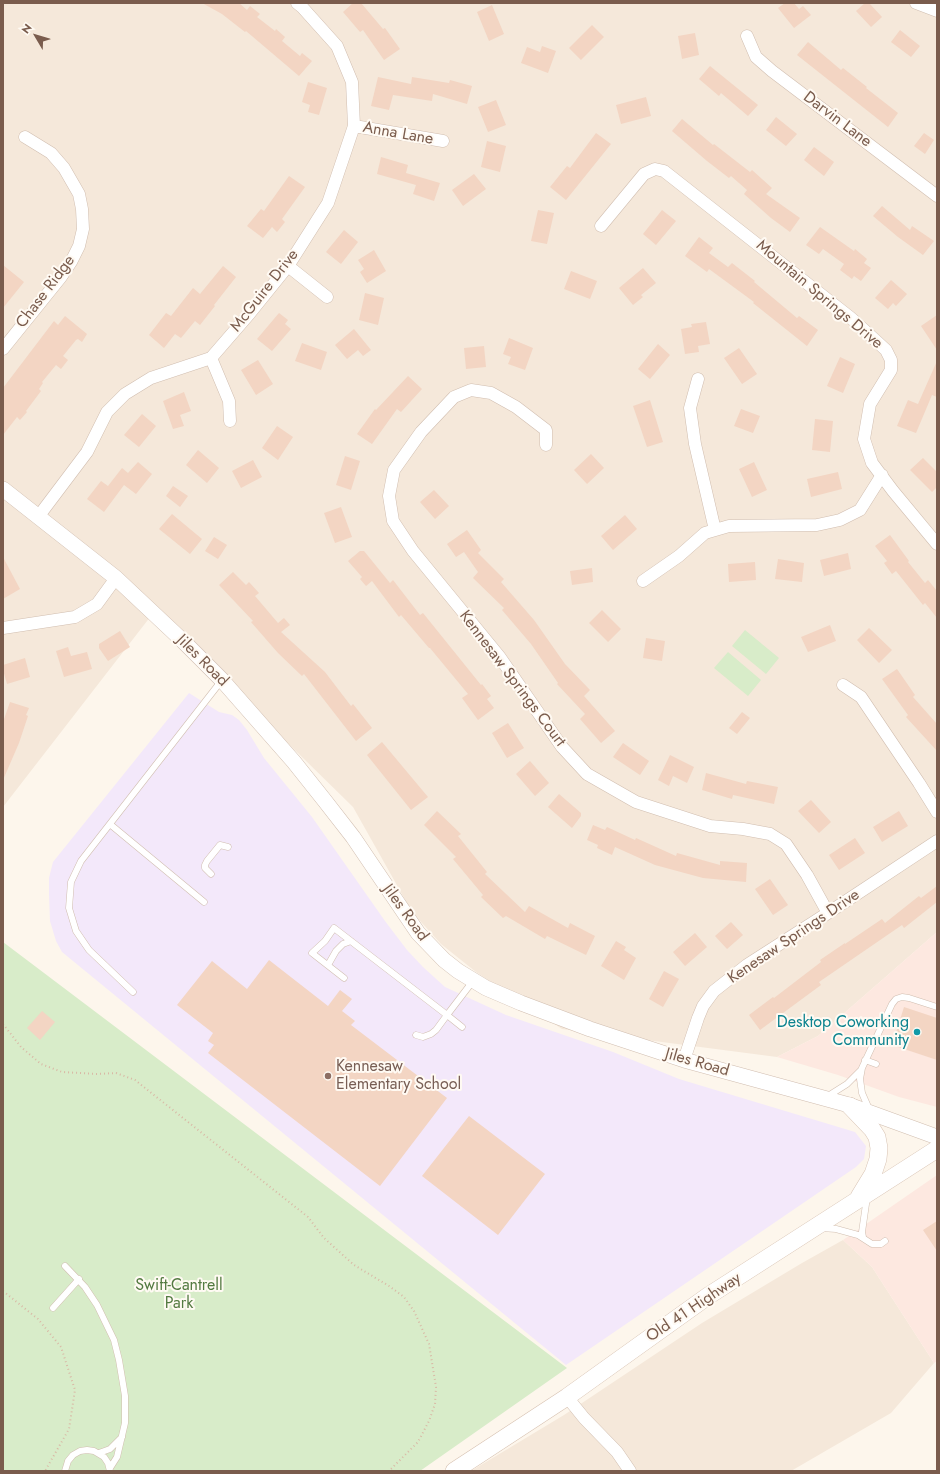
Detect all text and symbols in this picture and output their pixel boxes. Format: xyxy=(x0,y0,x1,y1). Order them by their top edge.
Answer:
north arrow xyxy=(16,16,56,56)
text: N xyxy=(18,20,36,37)
street label: Darvin Lane xyxy=(799,88,875,152)
street label: Anna Lane xyxy=(361,118,435,150)
street label: Mountain Springs Drive xyxy=(752,236,886,354)
street label: McGuire Drive xyxy=(227,246,303,336)
street label: Chase Ridge xyxy=(12,252,80,332)
street label: Kennesaw Springs Court xyxy=(455,607,569,751)
street label: Jiles Road xyxy=(172,631,232,691)
street label: Jiles Road xyxy=(378,881,432,945)
street label: Kenesaw Springs Drive xyxy=(724,886,864,988)
place label: Desktop Coworking Community xyxy=(777,1013,909,1051)
marker: Desktop Coworking Community xyxy=(912,1027,922,1037)
street label: Jiles Road xyxy=(663,1045,731,1081)
place label: Kennesaw Elementary School xyxy=(336,1057,461,1095)
marker: Kennesaw Elementary School xyxy=(323,1071,333,1081)
street label: Old 41 Highway xyxy=(643,1269,745,1347)
park label: Swift-Cantrell Park xyxy=(135,1276,223,1314)

